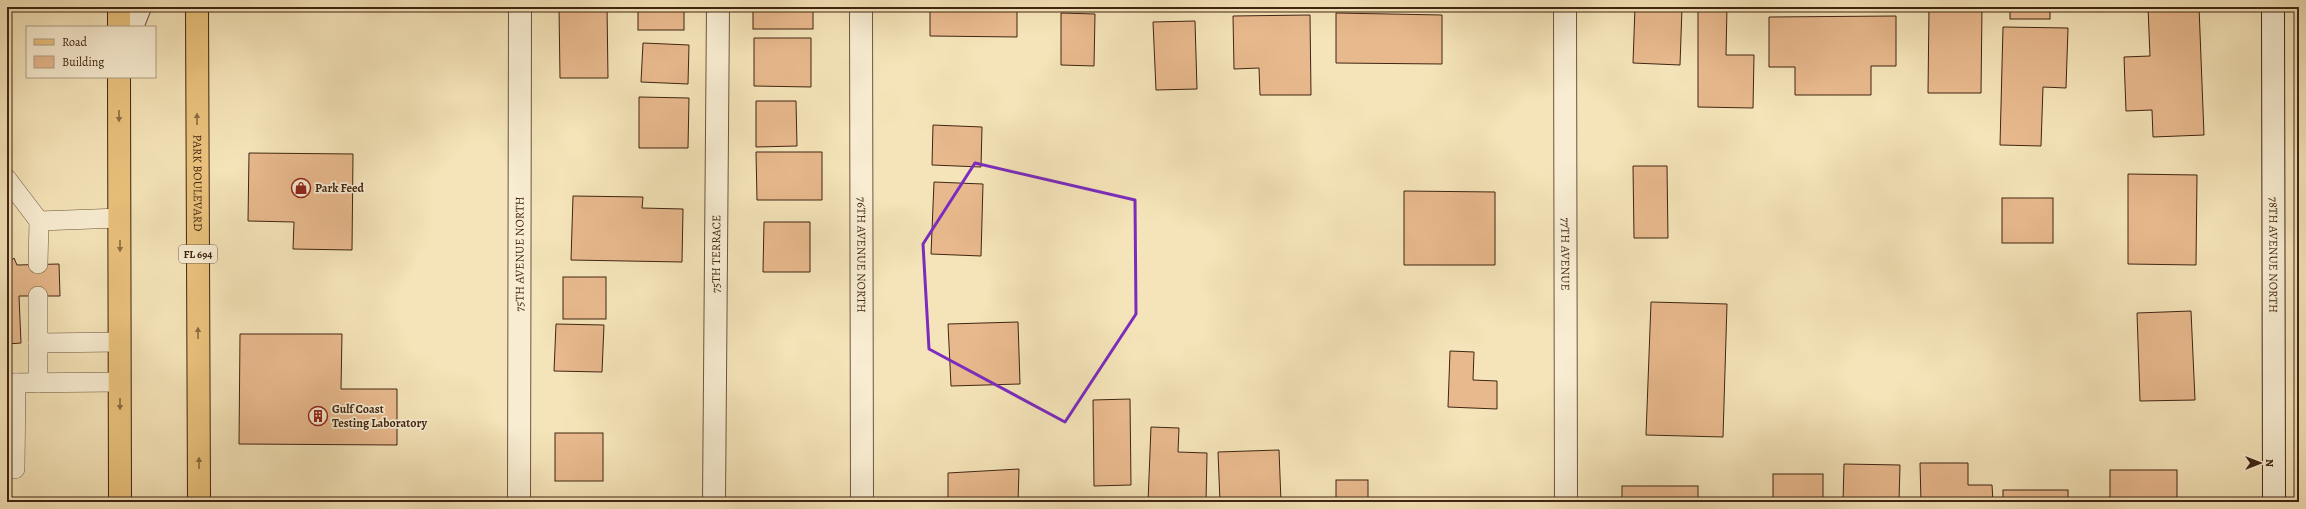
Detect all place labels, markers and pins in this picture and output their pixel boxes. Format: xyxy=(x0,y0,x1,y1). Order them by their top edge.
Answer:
shop icon: Park Feed xyxy=(290,177,312,199)
place label: Park Feed xyxy=(315,180,364,196)
place label: Gulf Coast Testing Laboratory xyxy=(332,401,427,431)
building icon: Gulf Coast Testing Laboratory xyxy=(307,405,329,427)

